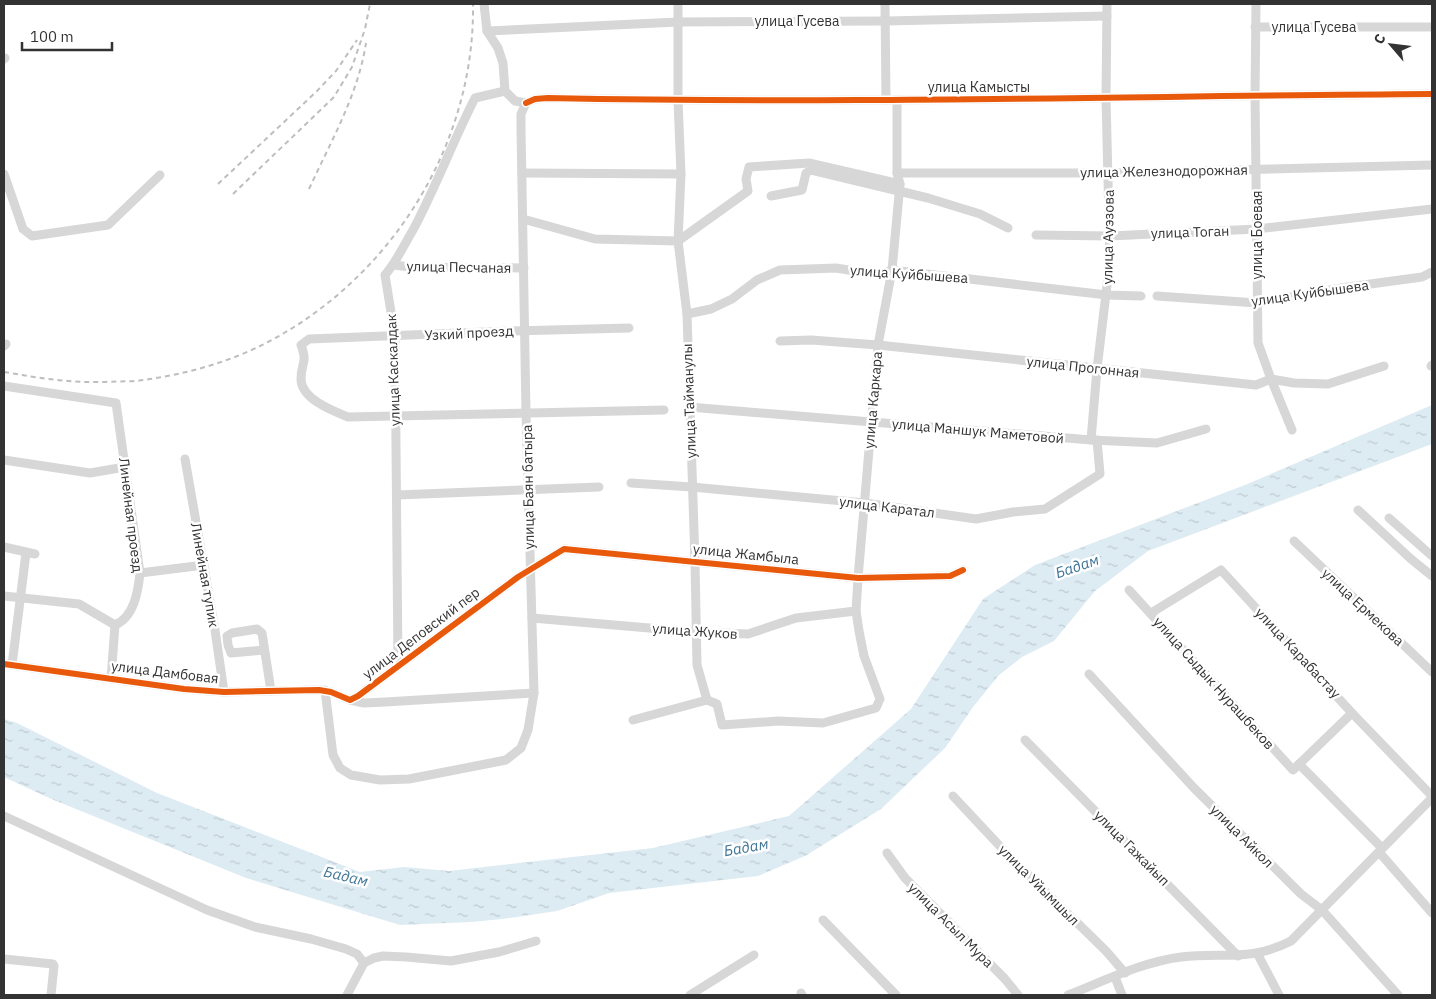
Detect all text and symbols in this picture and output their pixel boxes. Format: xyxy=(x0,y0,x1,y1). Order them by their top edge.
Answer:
street label: улица Гусева xyxy=(754,12,840,30)
street label: улица Гусева xyxy=(1271,18,1357,36)
scale bar xyxy=(22,20,112,52)
north arrow xyxy=(1366,20,1416,70)
text: 100 m xyxy=(30,27,74,46)
text: С xyxy=(1369,31,1390,47)
street label: улица Камысты xyxy=(928,78,1030,96)
street label: улица Железнодорожная xyxy=(1080,161,1248,181)
street label: улица Ауэзова xyxy=(1098,189,1118,285)
street label: улица Боевая xyxy=(1248,190,1266,280)
street label: улица Тоган xyxy=(1150,222,1230,242)
street label: улица Песчаная xyxy=(406,257,512,277)
street label: улица Куйбышева xyxy=(849,261,969,287)
street label: улица Куйбышева xyxy=(1250,276,1370,310)
street label: улица Каскалдак xyxy=(382,313,404,426)
street label: Узкий проезд xyxy=(424,322,514,344)
street label: улица Тайманулы xyxy=(678,343,700,459)
street label: улица Каркара xyxy=(860,350,886,449)
street label: улица Прогонная xyxy=(1026,352,1140,382)
street label: улица Маншук Маметовой xyxy=(891,415,1065,447)
street label: улица Баян батыра xyxy=(518,424,538,550)
street label: Линейная проезд xyxy=(115,457,147,573)
street label: улица Каратал xyxy=(838,492,936,522)
street label: Линейная тупик xyxy=(187,521,223,629)
street label: улица Жамбыла xyxy=(692,539,800,569)
water label: Бадам xyxy=(1053,550,1101,582)
street label: улица Ермекова xyxy=(1318,564,1408,650)
street label: улица Деповский пер xyxy=(359,583,483,683)
street label: улица Карабастау xyxy=(1251,604,1345,702)
street label: улица Сыдык Нурашбеков xyxy=(1150,613,1278,753)
street label: улица Жуков xyxy=(652,619,738,643)
street label: улица Дамбовая xyxy=(110,656,220,688)
street label: улица Айкол xyxy=(1206,800,1278,872)
street label: улица Гажайып xyxy=(1090,806,1174,890)
water label: Бадам xyxy=(722,834,770,860)
street label: улица Уйымшыл xyxy=(995,841,1083,929)
water label: Бадам xyxy=(322,862,370,890)
street label: улица Асыл Мура xyxy=(905,879,998,972)

